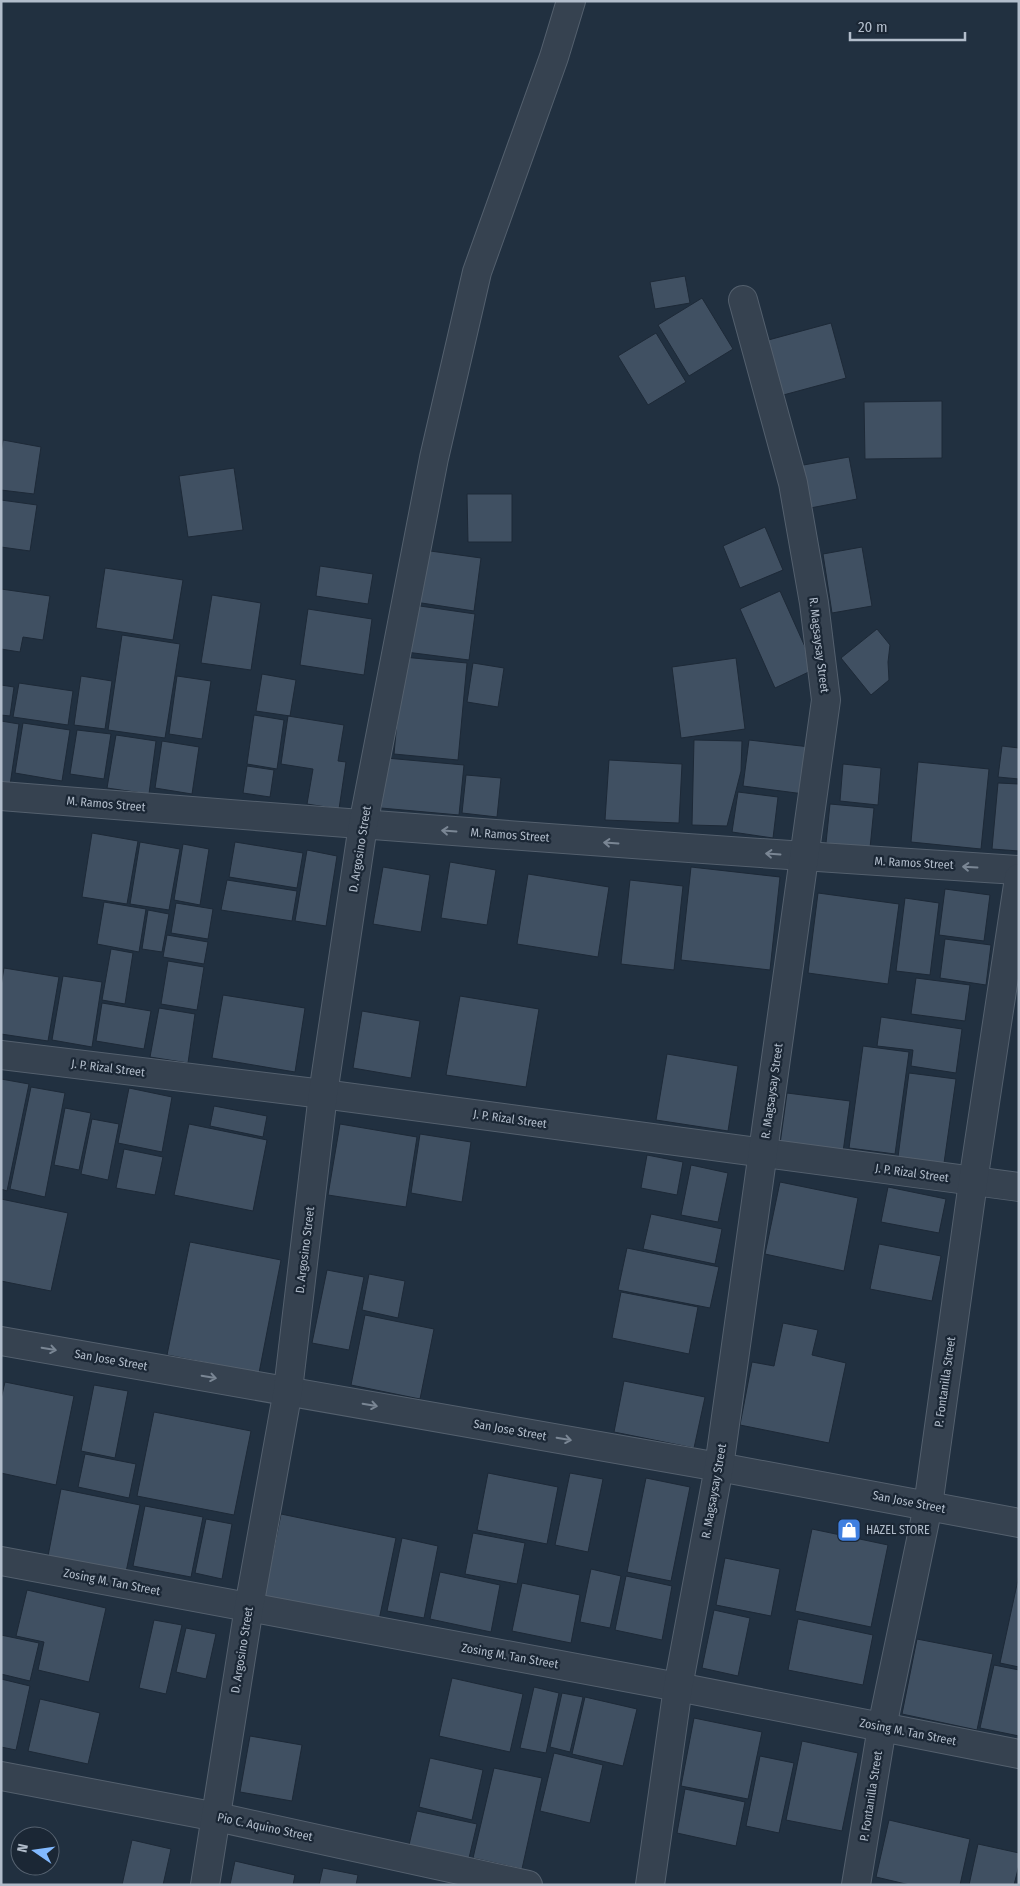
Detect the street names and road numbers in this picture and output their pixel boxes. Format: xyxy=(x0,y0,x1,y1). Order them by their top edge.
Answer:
street label: R. Magsaysay Street xyxy=(806,596,832,694)
street label: M. Ramos Street xyxy=(66,794,146,814)
street label: D. Argosino Street xyxy=(346,805,374,893)
street label: M. Ramos Street xyxy=(470,825,550,845)
street label: M. Ramos Street xyxy=(874,854,954,872)
street label: R. Magsaysay Street xyxy=(758,1042,786,1140)
street label: J. P. Rizal Street xyxy=(70,1057,146,1079)
street label: J. P. Rizal Street xyxy=(472,1107,548,1131)
street label: J. P. Rizal Street xyxy=(874,1161,950,1185)
street label: D. Argosino Street xyxy=(293,1206,317,1294)
street label: P. Fontanilla Street xyxy=(932,1336,958,1428)
street label: San Jose Street xyxy=(73,1347,149,1373)
street label: San Jose Street xyxy=(472,1417,548,1443)
street label: R. Magsaysay Street xyxy=(699,1442,729,1540)
street label: San Jose Street xyxy=(871,1488,947,1516)
street label: Zosing M. Tan Street xyxy=(63,1566,162,1598)
street label: D. Argosino Street xyxy=(228,1606,256,1694)
street label: Zosing M. Tan Street xyxy=(461,1641,560,1671)
street label: Zosing M. Tan Street xyxy=(859,1716,958,1748)
street label: P. Fontanilla Street xyxy=(857,1750,885,1842)
street label: Pio C. Aquino Street xyxy=(216,1810,314,1844)

